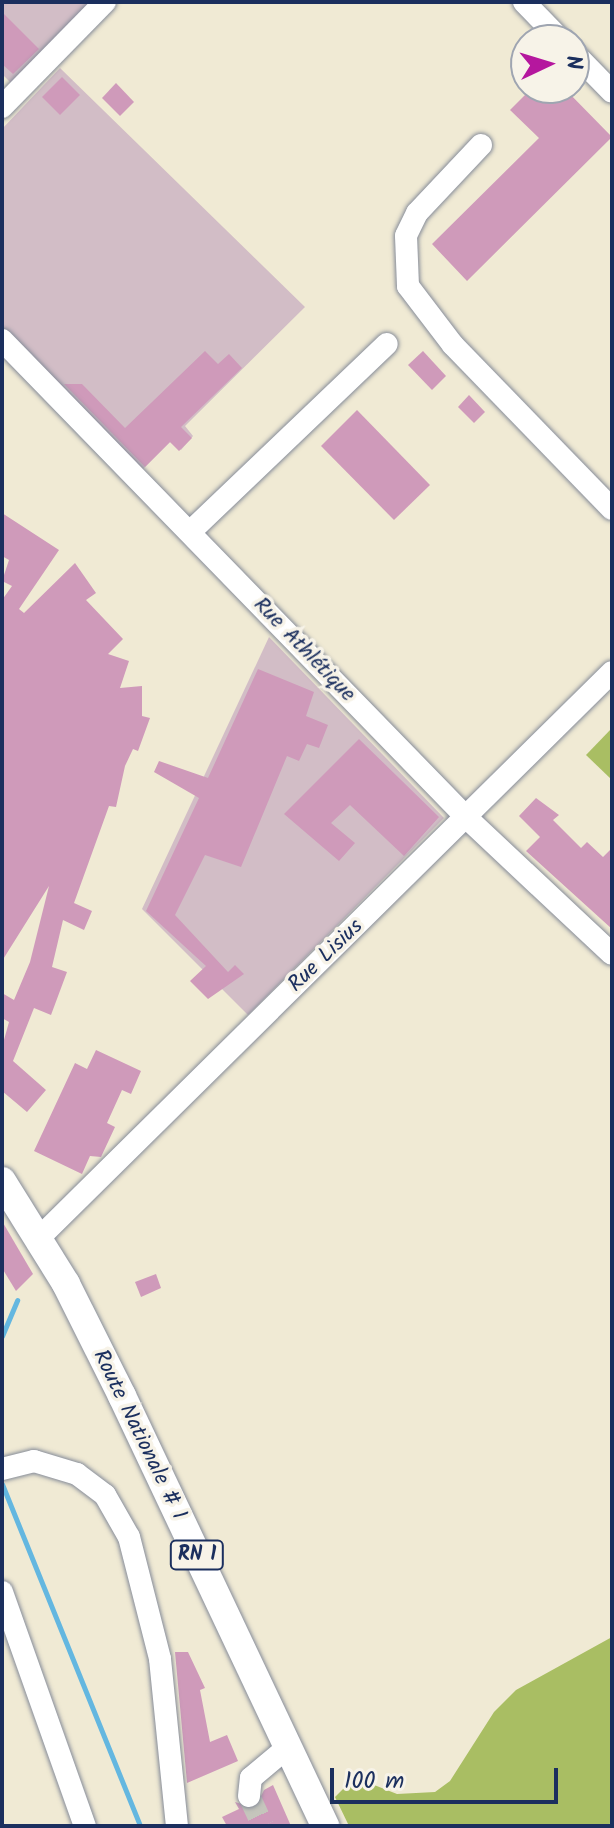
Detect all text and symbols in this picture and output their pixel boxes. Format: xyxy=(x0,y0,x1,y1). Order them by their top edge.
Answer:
north arrow xyxy=(510,24,590,104)
text: N xyxy=(555,54,590,71)
street label: Rue Athlétique xyxy=(247,592,361,708)
street label: Rue Lisius xyxy=(283,914,369,998)
street label: Route Nationale # 1 xyxy=(86,1346,192,1524)
road number: RN 1 xyxy=(169,1539,225,1571)
scale bar xyxy=(334,1752,562,1802)
text: 100 m xyxy=(344,1762,404,1801)

